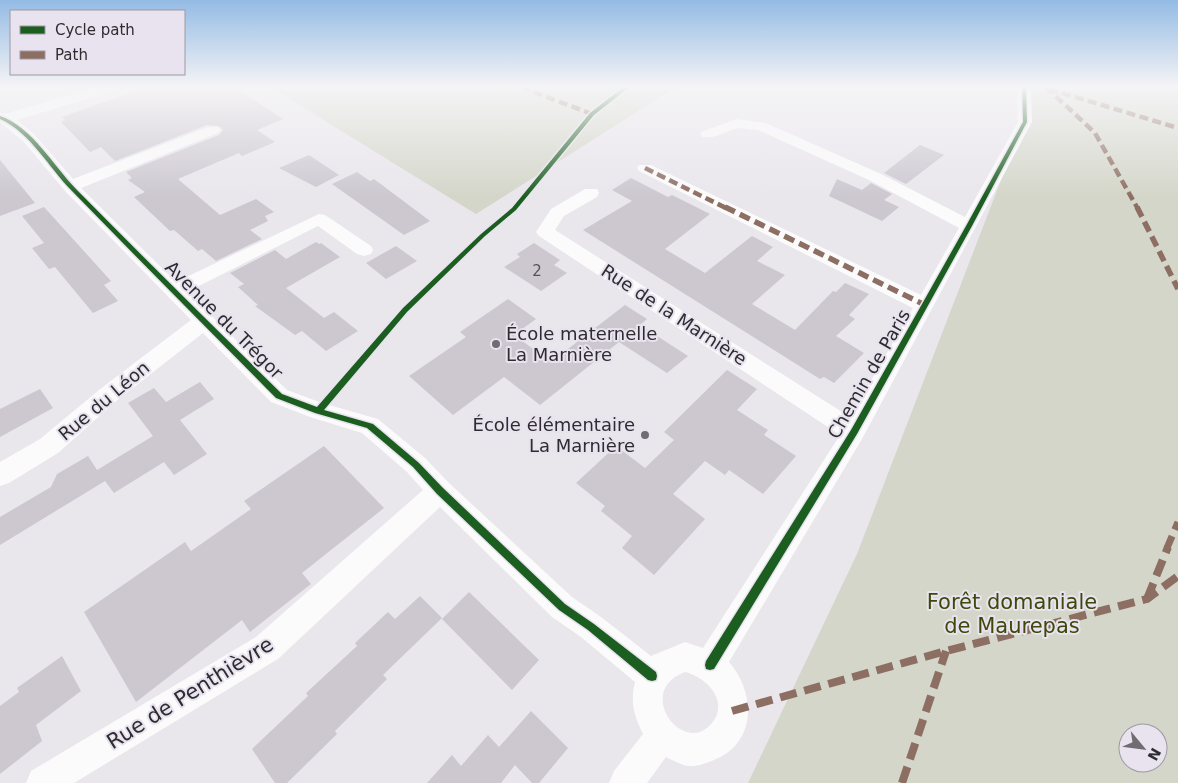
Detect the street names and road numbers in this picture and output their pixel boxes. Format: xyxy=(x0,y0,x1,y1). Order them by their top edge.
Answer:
street label: Avenue du Trégor xyxy=(161,257,288,383)
street label: Rue de la Marnière xyxy=(598,260,751,369)
street label: Chemin de Paris xyxy=(823,305,914,442)
street label: Rue du Léon xyxy=(54,357,153,445)
street label: Rue de Penthièvre xyxy=(102,632,278,754)

